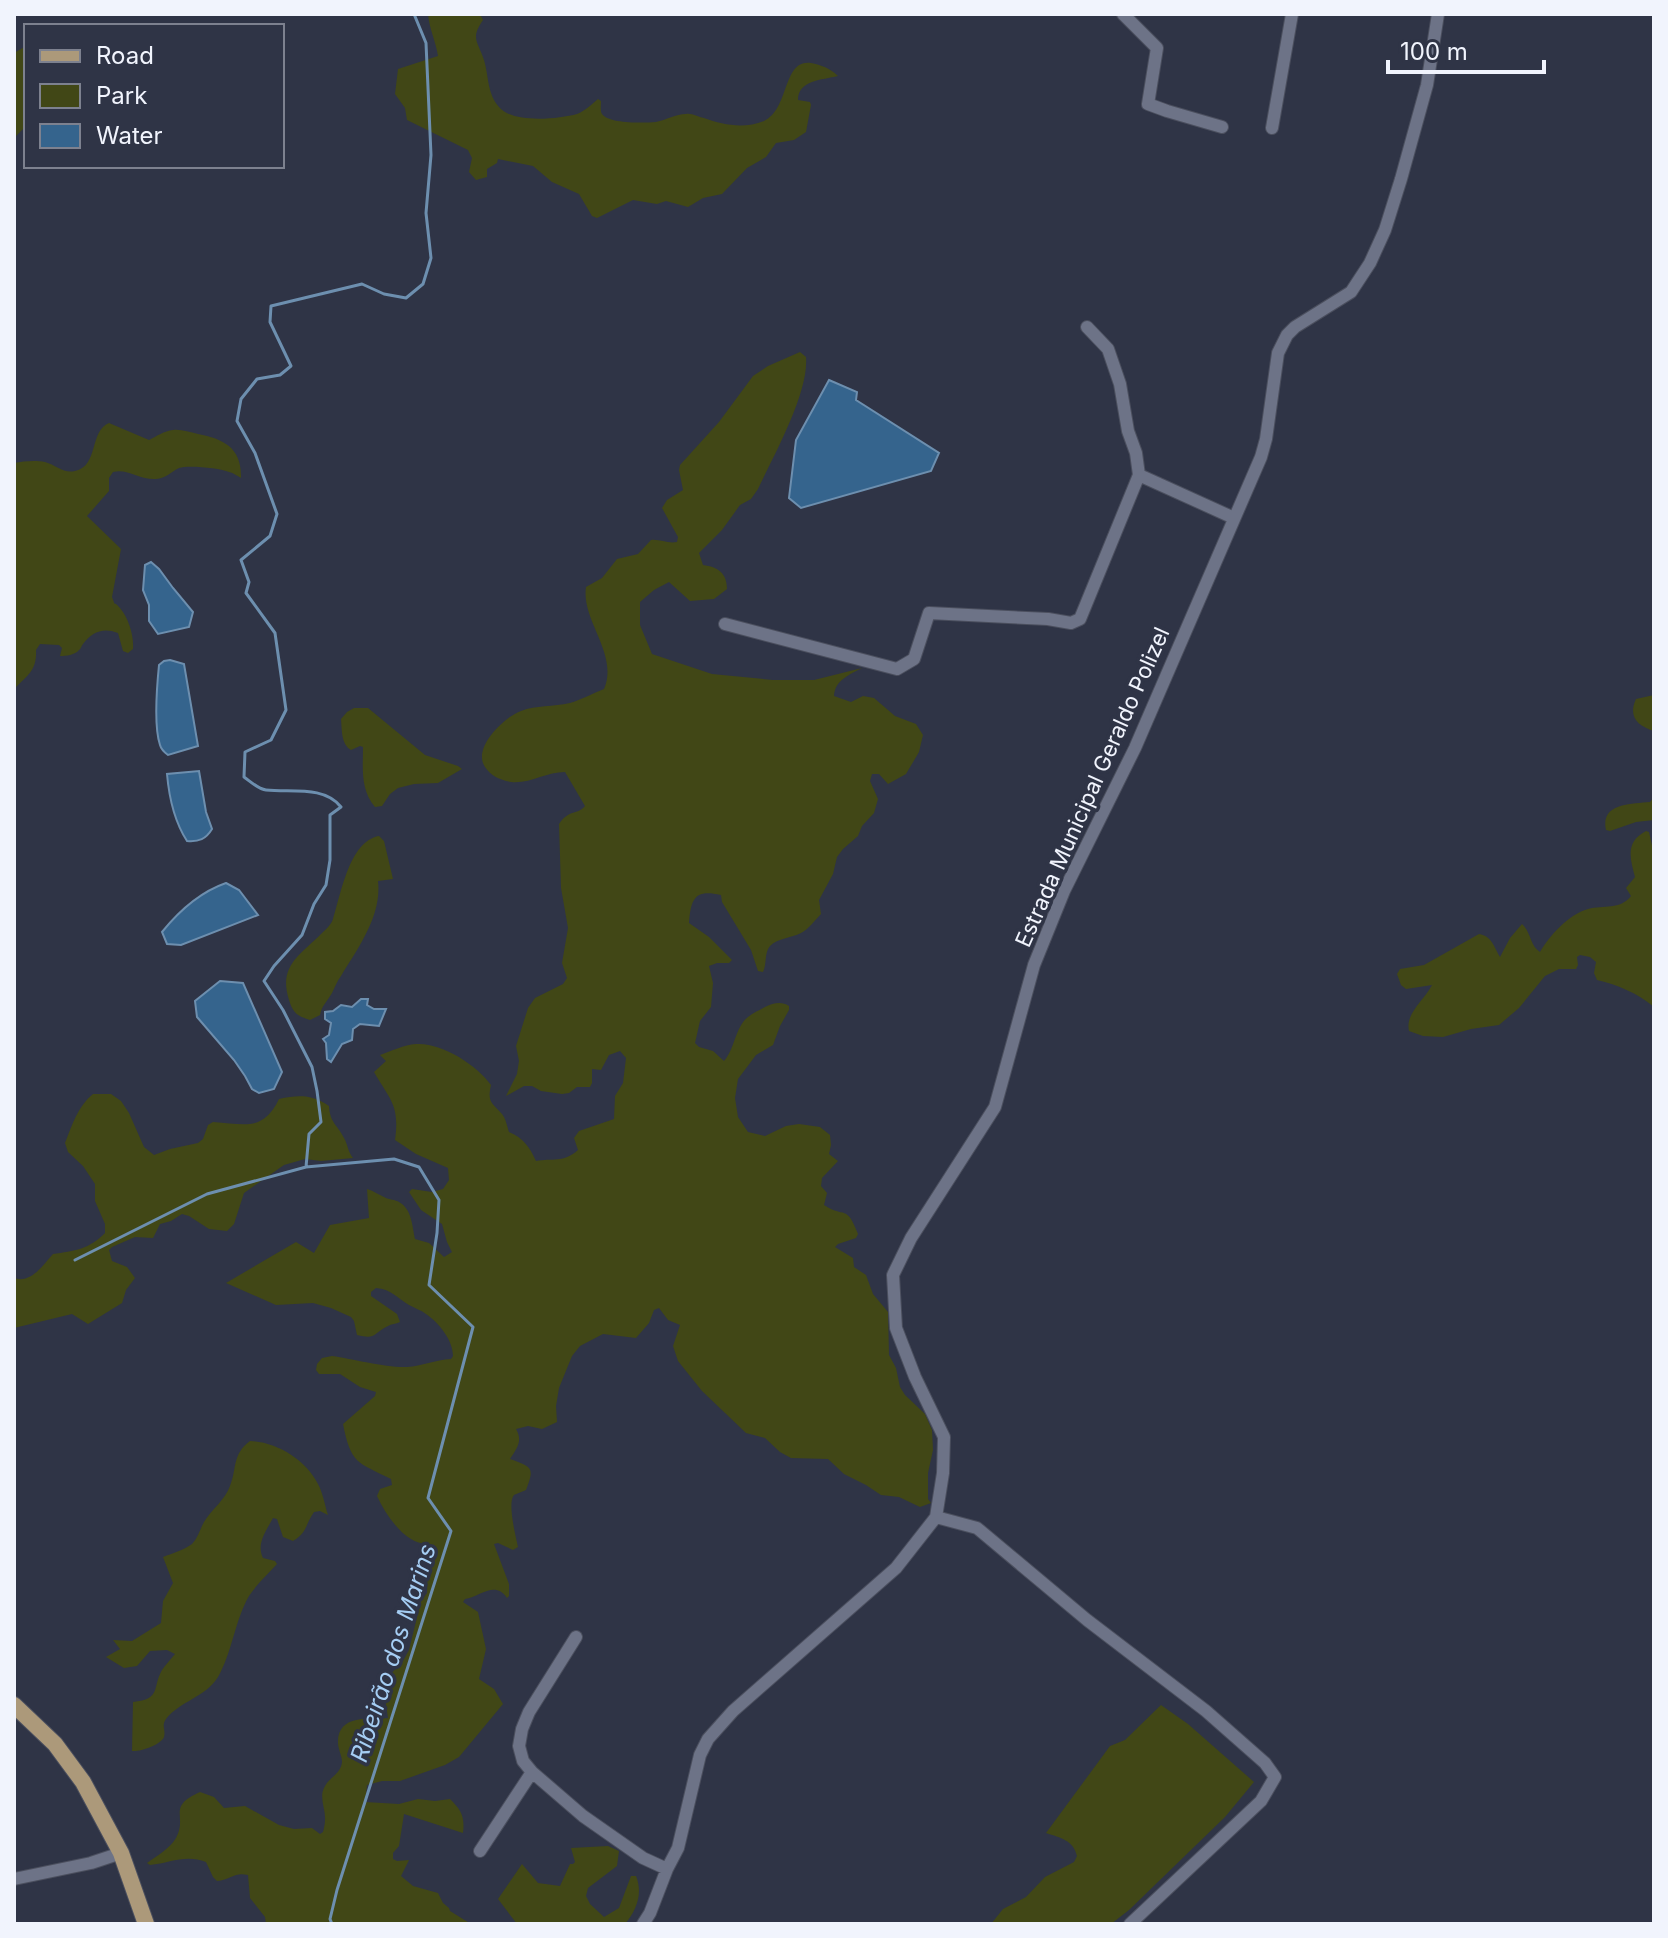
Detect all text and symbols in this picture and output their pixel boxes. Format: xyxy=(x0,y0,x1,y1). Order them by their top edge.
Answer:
legend xyxy=(24,24,284,168)
scale bar xyxy=(1388,24,1544,74)
text: 100 m xyxy=(1400,37,1468,66)
text: Road xyxy=(96,41,154,70)
text: Park xyxy=(96,81,147,110)
text: Water xyxy=(96,121,163,150)
street label: Estrada Municipal Geraldo Polizel xyxy=(1010,623,1174,951)
water label: Ribeirão dos Marins xyxy=(344,1540,442,1766)

